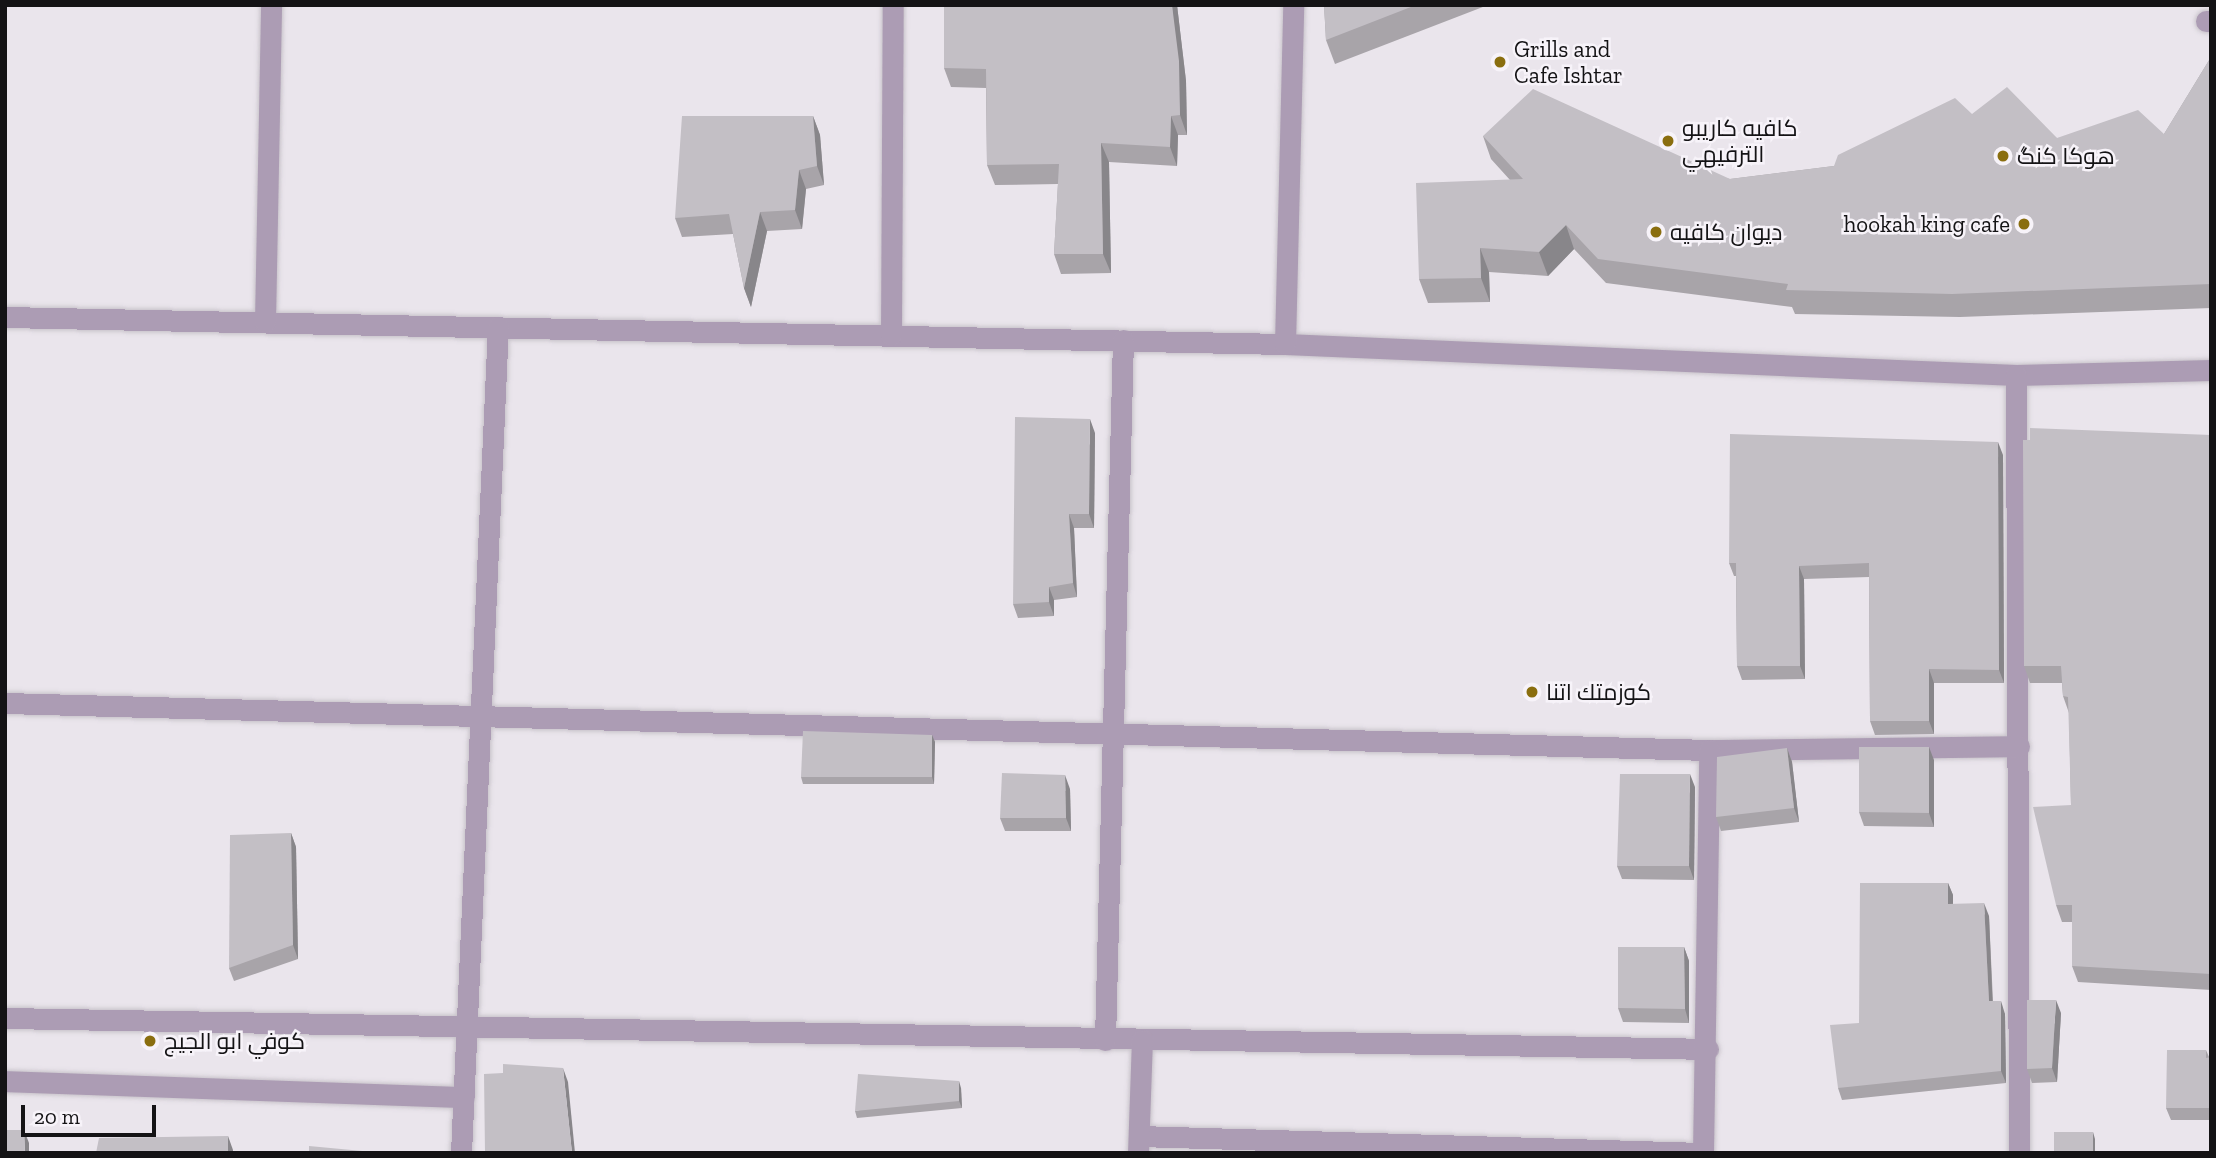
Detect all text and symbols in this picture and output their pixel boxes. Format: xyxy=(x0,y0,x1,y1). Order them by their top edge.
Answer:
place label: Grills and Cafe Ishtar xyxy=(1514,35,1623,89)
marker: Grills and Cafe Ishtar xyxy=(1492,54,1508,70)
place label: كافيه كاريبو الترفيهي xyxy=(1682,114,1798,168)
marker: كافيه كاريبو الترفيهي xyxy=(1660,133,1676,149)
place label: هوكا كنگ xyxy=(2017,142,2115,170)
marker: هوكا كنگ xyxy=(1995,148,2011,164)
place label: hookah king cafe xyxy=(1843,210,2010,238)
marker: hookah king cafe xyxy=(2016,216,2032,232)
place label: ديوان كافيه xyxy=(1670,218,1782,246)
marker: ديوان كافيه xyxy=(1648,224,1664,240)
place label: كوزمتك اتنا xyxy=(1546,678,1651,706)
marker: كوزمتك اتنا xyxy=(1524,684,1540,700)
place label: كوفي ابو الجيج xyxy=(164,1027,305,1055)
marker: كوفي ابو الجيج xyxy=(142,1033,158,1049)
scale bar xyxy=(24,1092,159,1136)
text: 20 m xyxy=(34,1104,80,1129)

